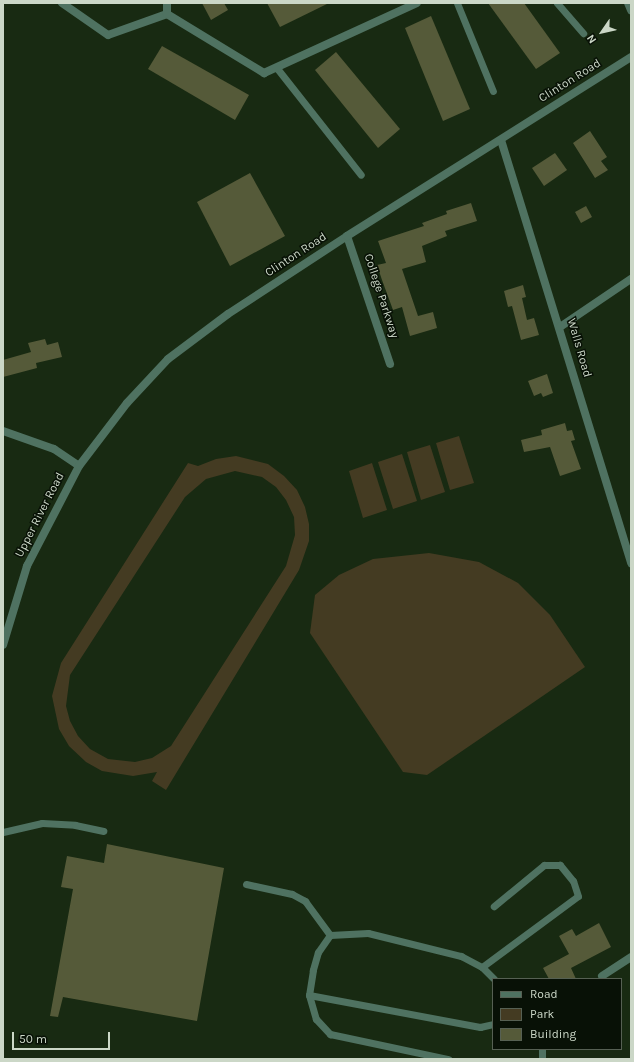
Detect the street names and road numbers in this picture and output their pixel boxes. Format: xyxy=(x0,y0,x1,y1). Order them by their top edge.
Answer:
street label: Clinton Road xyxy=(536,56,604,106)
street label: Clinton Road xyxy=(263,230,329,280)
street label: College Parkway xyxy=(361,252,401,340)
street label: Walls Road xyxy=(564,317,594,379)
street label: Upper River Road xyxy=(12,470,68,560)

